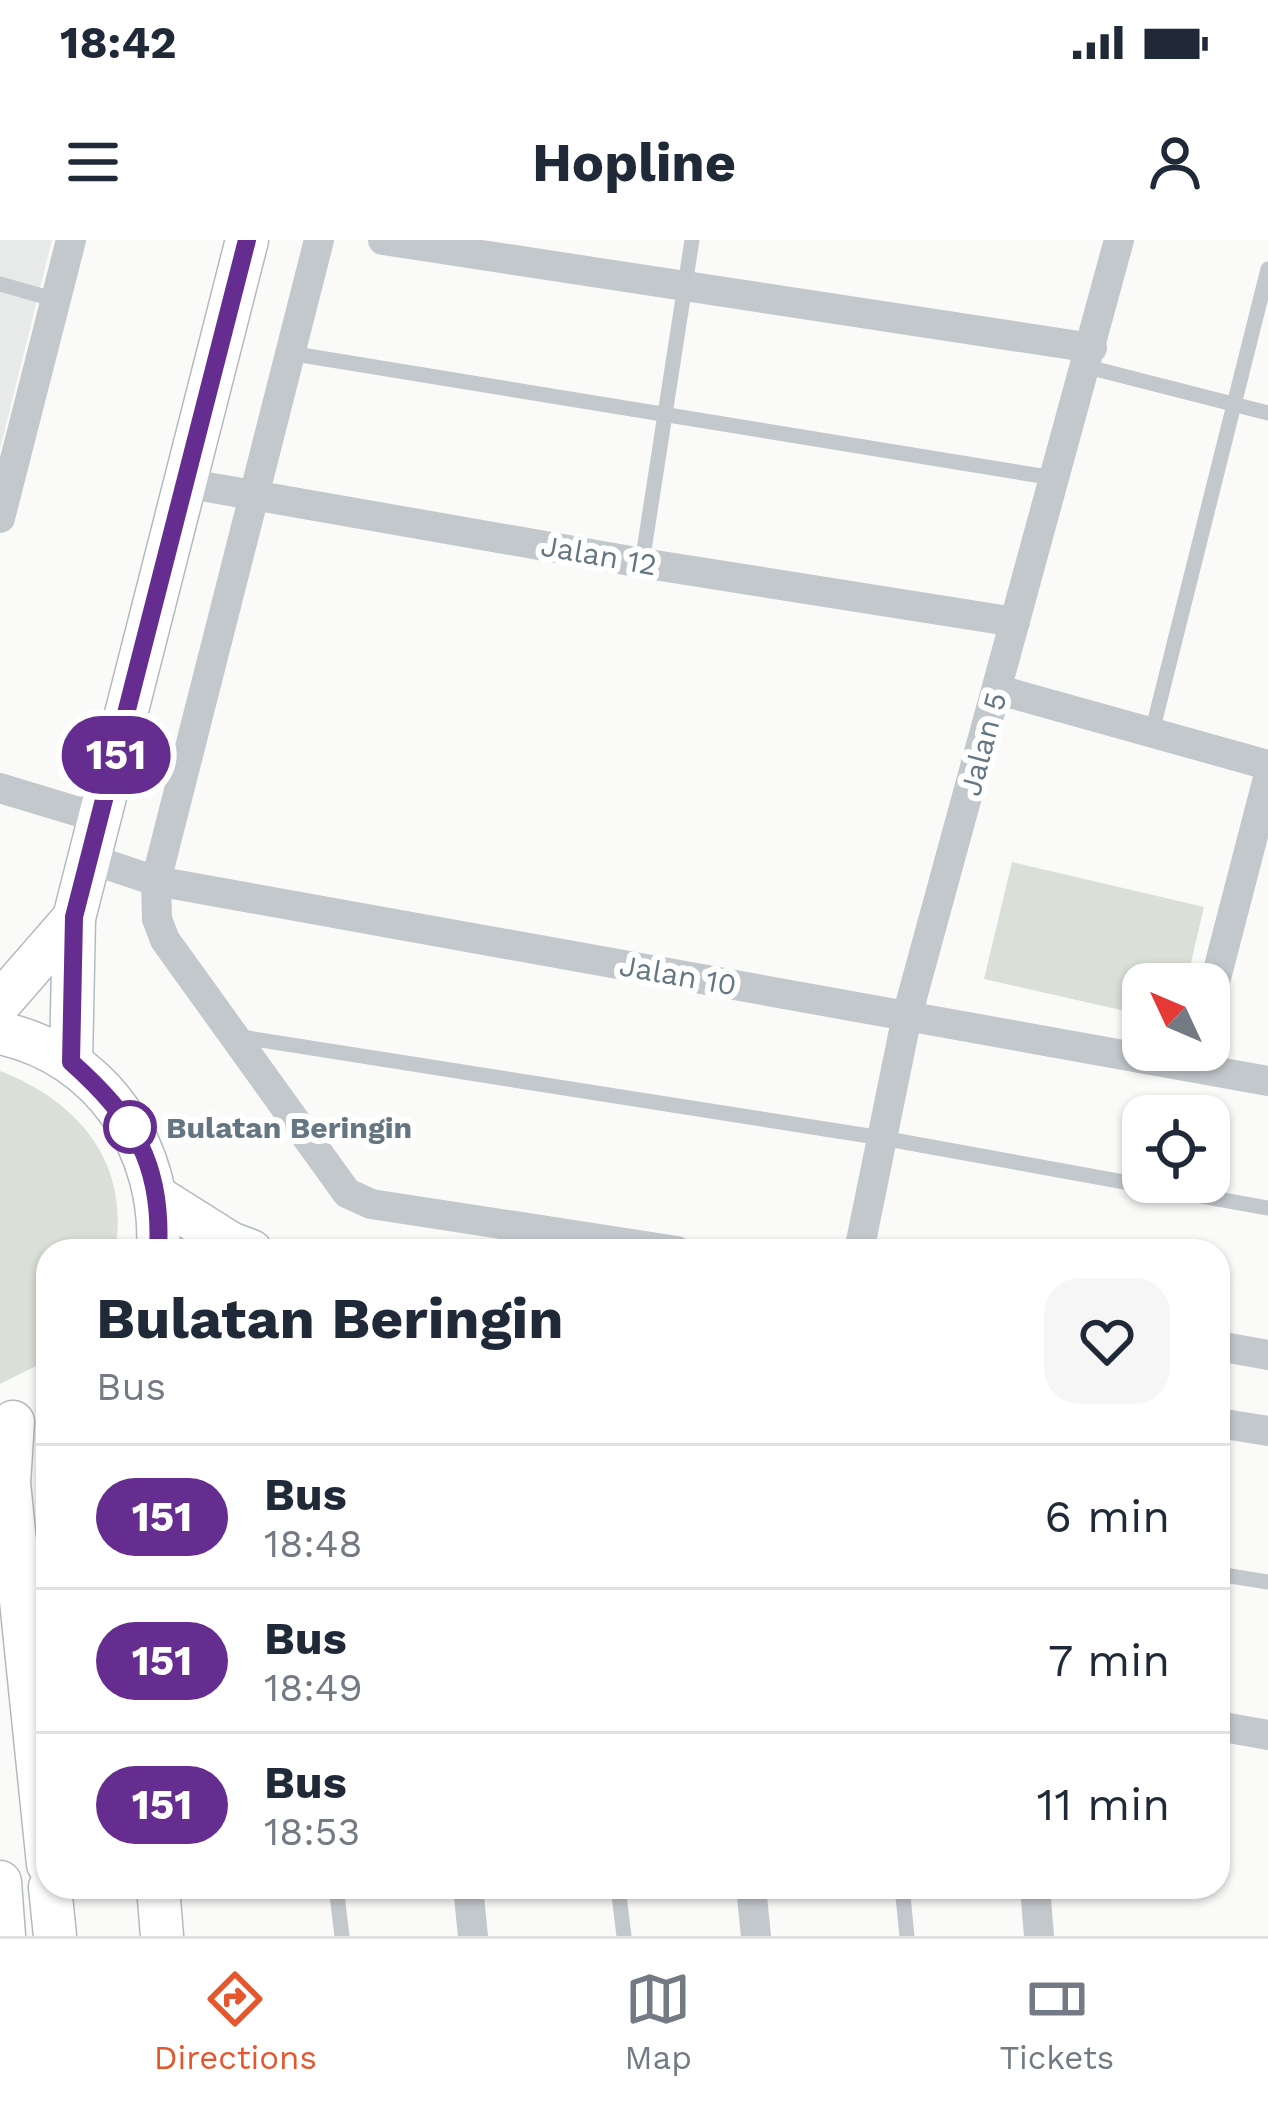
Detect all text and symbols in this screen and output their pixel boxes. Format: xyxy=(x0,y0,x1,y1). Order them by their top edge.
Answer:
text: 18:42 xyxy=(60,16,177,69)
icon: menu xyxy=(60,129,126,195)
icon: person xyxy=(1142,129,1208,195)
text: Hopline xyxy=(532,131,736,194)
street label: Jalan 12 xyxy=(538,528,660,582)
street label: Jalan 5 xyxy=(952,688,1014,800)
line badge: 151 xyxy=(47,716,185,794)
text: 151 xyxy=(86,730,146,779)
street label: Jalan 10 xyxy=(617,948,739,1002)
north arrow xyxy=(1122,963,1230,1071)
map controls xyxy=(1122,963,1230,1203)
button: locate xyxy=(1122,1095,1230,1203)
marker: Bulatan Beringin xyxy=(105,1102,155,1152)
place label: Bulatan Beringin xyxy=(166,1110,412,1145)
button: heart xyxy=(1044,1278,1170,1404)
text: Bulatan Beringin xyxy=(96,1285,564,1352)
text: Bus xyxy=(96,1364,166,1409)
text: Bus xyxy=(264,1468,347,1521)
text: 6 min xyxy=(1045,1490,1170,1543)
text: 151 xyxy=(132,1492,192,1541)
text: 18:48 xyxy=(264,1521,363,1566)
text: Bus xyxy=(264,1612,347,1665)
text: 7 min xyxy=(1048,1634,1170,1687)
text: 151 xyxy=(132,1636,192,1685)
text: 18:49 xyxy=(264,1665,363,1710)
text: Bus xyxy=(264,1756,347,1809)
text: 11 min xyxy=(1037,1778,1170,1831)
text: 151 xyxy=(132,1780,192,1829)
text: 18:53 xyxy=(264,1809,360,1854)
tab: Directions xyxy=(154,1966,317,2077)
tab: Map xyxy=(625,1966,692,2077)
tab: Tickets xyxy=(1000,1966,1114,2077)

